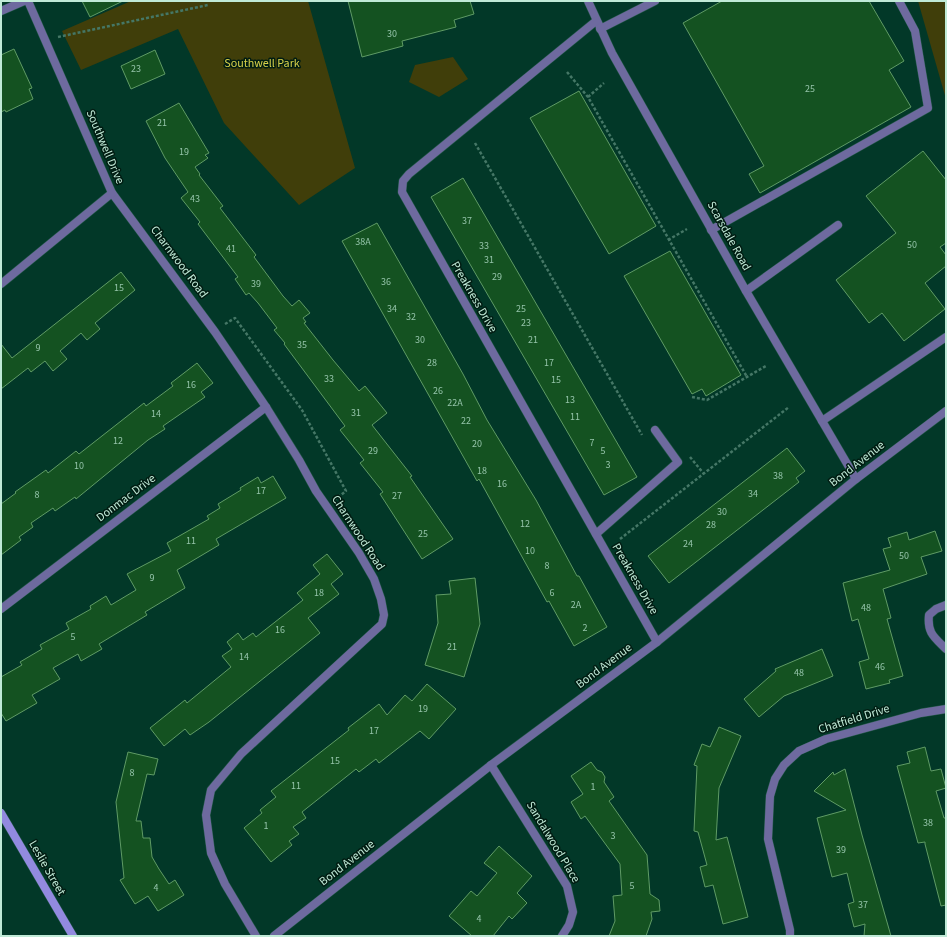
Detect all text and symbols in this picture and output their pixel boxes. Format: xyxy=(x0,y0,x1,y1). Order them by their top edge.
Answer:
house number: 30 xyxy=(387,27,397,41)
park label: Southwell Park xyxy=(224,55,300,72)
house number: 23 xyxy=(131,62,141,76)
house number: 25 xyxy=(805,82,815,96)
street label: Southwell Drive xyxy=(82,107,128,187)
house number: 21 xyxy=(157,116,167,130)
house number: 19 xyxy=(179,145,189,159)
house number: 43 xyxy=(190,192,200,206)
street label: Scarsdale Road xyxy=(703,198,755,274)
house number: 37 xyxy=(462,214,472,228)
street label: Charnwood Road xyxy=(146,222,212,302)
house number: 38A xyxy=(355,235,371,249)
house number: 50 xyxy=(907,238,917,252)
house number: 33 xyxy=(479,239,489,253)
house number: 41 xyxy=(226,242,236,256)
house number: 31 xyxy=(484,253,494,267)
street label: Preakness Drive xyxy=(447,258,501,336)
house number: 29 xyxy=(492,270,502,284)
house number: 36 xyxy=(381,275,391,289)
house number: 39 xyxy=(251,277,261,291)
house number: 15 xyxy=(114,281,124,295)
house number: 34 xyxy=(387,302,397,316)
house number: 25 xyxy=(516,302,526,316)
house number: 32 xyxy=(406,310,416,324)
house number: 23 xyxy=(521,316,531,330)
house number: 30 xyxy=(415,333,425,347)
house number: 21 xyxy=(528,333,538,347)
house number: 35 xyxy=(297,338,307,352)
house number: 9 xyxy=(36,341,41,355)
house number: 28 xyxy=(427,356,437,370)
house number: 17 xyxy=(544,356,554,370)
house number: 33 xyxy=(324,372,334,386)
house number: 15 xyxy=(551,373,561,387)
house number: 16 xyxy=(186,378,196,392)
house number: 26 xyxy=(433,384,443,398)
house number: 13 xyxy=(565,393,575,407)
house number: 22A xyxy=(447,396,463,410)
house number: 31 xyxy=(351,406,361,420)
house number: 14 xyxy=(151,407,161,421)
house number: 11 xyxy=(570,410,580,424)
house number: 22 xyxy=(461,414,471,428)
house number: 12 xyxy=(113,434,123,448)
house number: 7 xyxy=(590,436,595,450)
house number: 20 xyxy=(472,437,482,451)
street label: Bond Avenue xyxy=(826,437,888,491)
house number: 29 xyxy=(368,444,378,458)
house number: 5 xyxy=(601,444,606,458)
house number: 3 xyxy=(606,458,611,472)
house number: 10 xyxy=(74,459,84,473)
house number: 18 xyxy=(477,464,487,478)
house number: 38 xyxy=(773,469,783,483)
street label: Donmac Drive xyxy=(93,470,159,526)
house number: 16 xyxy=(497,477,507,491)
house number: 17 xyxy=(256,484,266,498)
house number: 34 xyxy=(748,487,758,501)
house number: 8 xyxy=(35,488,40,502)
house number: 27 xyxy=(392,489,402,503)
street label: Charnwood Road xyxy=(327,492,389,574)
house number: 30 xyxy=(717,505,727,519)
house number: 12 xyxy=(520,517,530,531)
house number: 28 xyxy=(706,518,716,532)
house number: 25 xyxy=(418,527,428,541)
house number: 11 xyxy=(186,534,196,548)
house number: 24 xyxy=(683,537,693,551)
street label: Preakness Drive xyxy=(608,540,662,618)
house number: 10 xyxy=(525,544,535,558)
house number: 50 xyxy=(899,549,909,563)
house number: 8 xyxy=(545,559,550,573)
house number: 9 xyxy=(150,571,155,585)
house number: 18 xyxy=(314,586,324,600)
house number: 6 xyxy=(550,586,555,600)
house number: 2A xyxy=(571,598,582,612)
house number: 48 xyxy=(861,601,871,615)
house number: 2 xyxy=(583,621,588,635)
house number: 16 xyxy=(275,623,285,637)
house number: 5 xyxy=(71,630,76,644)
street label: Bond Avenue xyxy=(572,639,636,693)
house number: 21 xyxy=(447,640,457,654)
house number: 14 xyxy=(239,650,249,664)
house number: 46 xyxy=(875,660,885,674)
house number: 48 xyxy=(794,666,804,680)
street label: Chatfield Drive xyxy=(816,700,892,738)
house number: 19 xyxy=(418,702,428,716)
house number: 17 xyxy=(369,724,379,738)
house number: 15 xyxy=(330,754,340,768)
house number: 8 xyxy=(130,766,135,780)
house number: 11 xyxy=(291,779,301,793)
house number: 1 xyxy=(591,780,596,794)
street label: Sandalwood Place xyxy=(522,798,584,886)
house number: 38 xyxy=(923,816,933,830)
house number: 1 xyxy=(264,819,269,833)
house number: 3 xyxy=(611,829,616,843)
street label: Bond Avenue xyxy=(316,836,378,890)
street label: Leslie Street xyxy=(24,837,70,899)
house number: 39 xyxy=(836,843,846,857)
house number: 5 xyxy=(630,879,635,893)
house number: 4 xyxy=(154,881,159,895)
house number: 37 xyxy=(858,898,868,912)
house number: 4 xyxy=(477,912,482,926)

